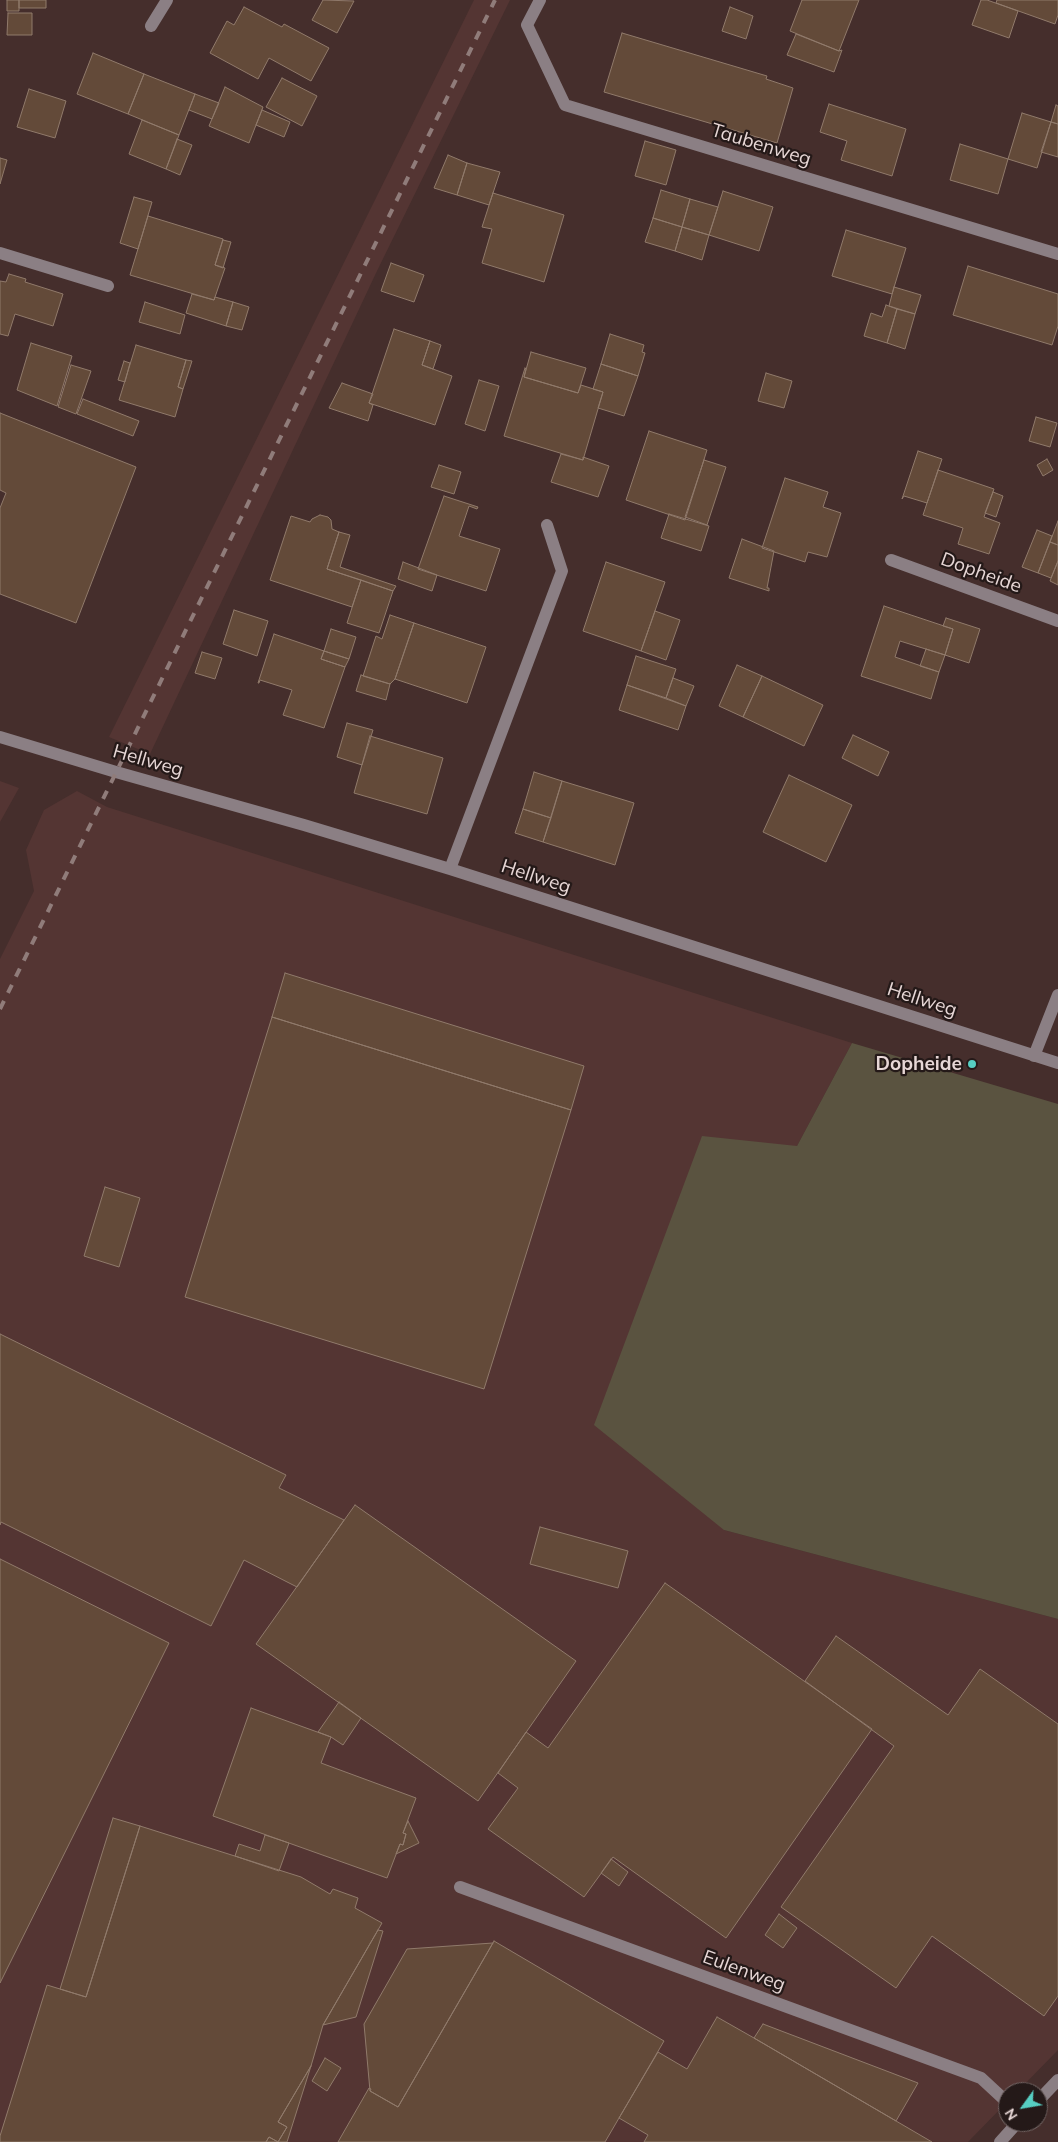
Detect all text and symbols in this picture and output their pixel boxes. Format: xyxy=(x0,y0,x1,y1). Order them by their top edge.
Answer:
street label: Taubenweg xyxy=(708,119,814,171)
street label: Dopheide xyxy=(938,548,1024,598)
street label: Hellweg xyxy=(110,740,186,782)
street label: Hellweg xyxy=(498,855,574,899)
street label: Hellweg xyxy=(884,978,960,1022)
place label: Dopheide xyxy=(875,1053,962,1075)
marker: Dopheide xyxy=(966,1058,978,1070)
street label: Eulenweg xyxy=(700,1946,788,1996)
north arrow xyxy=(998,2082,1048,2132)
text: N xyxy=(1001,2105,1022,2124)

